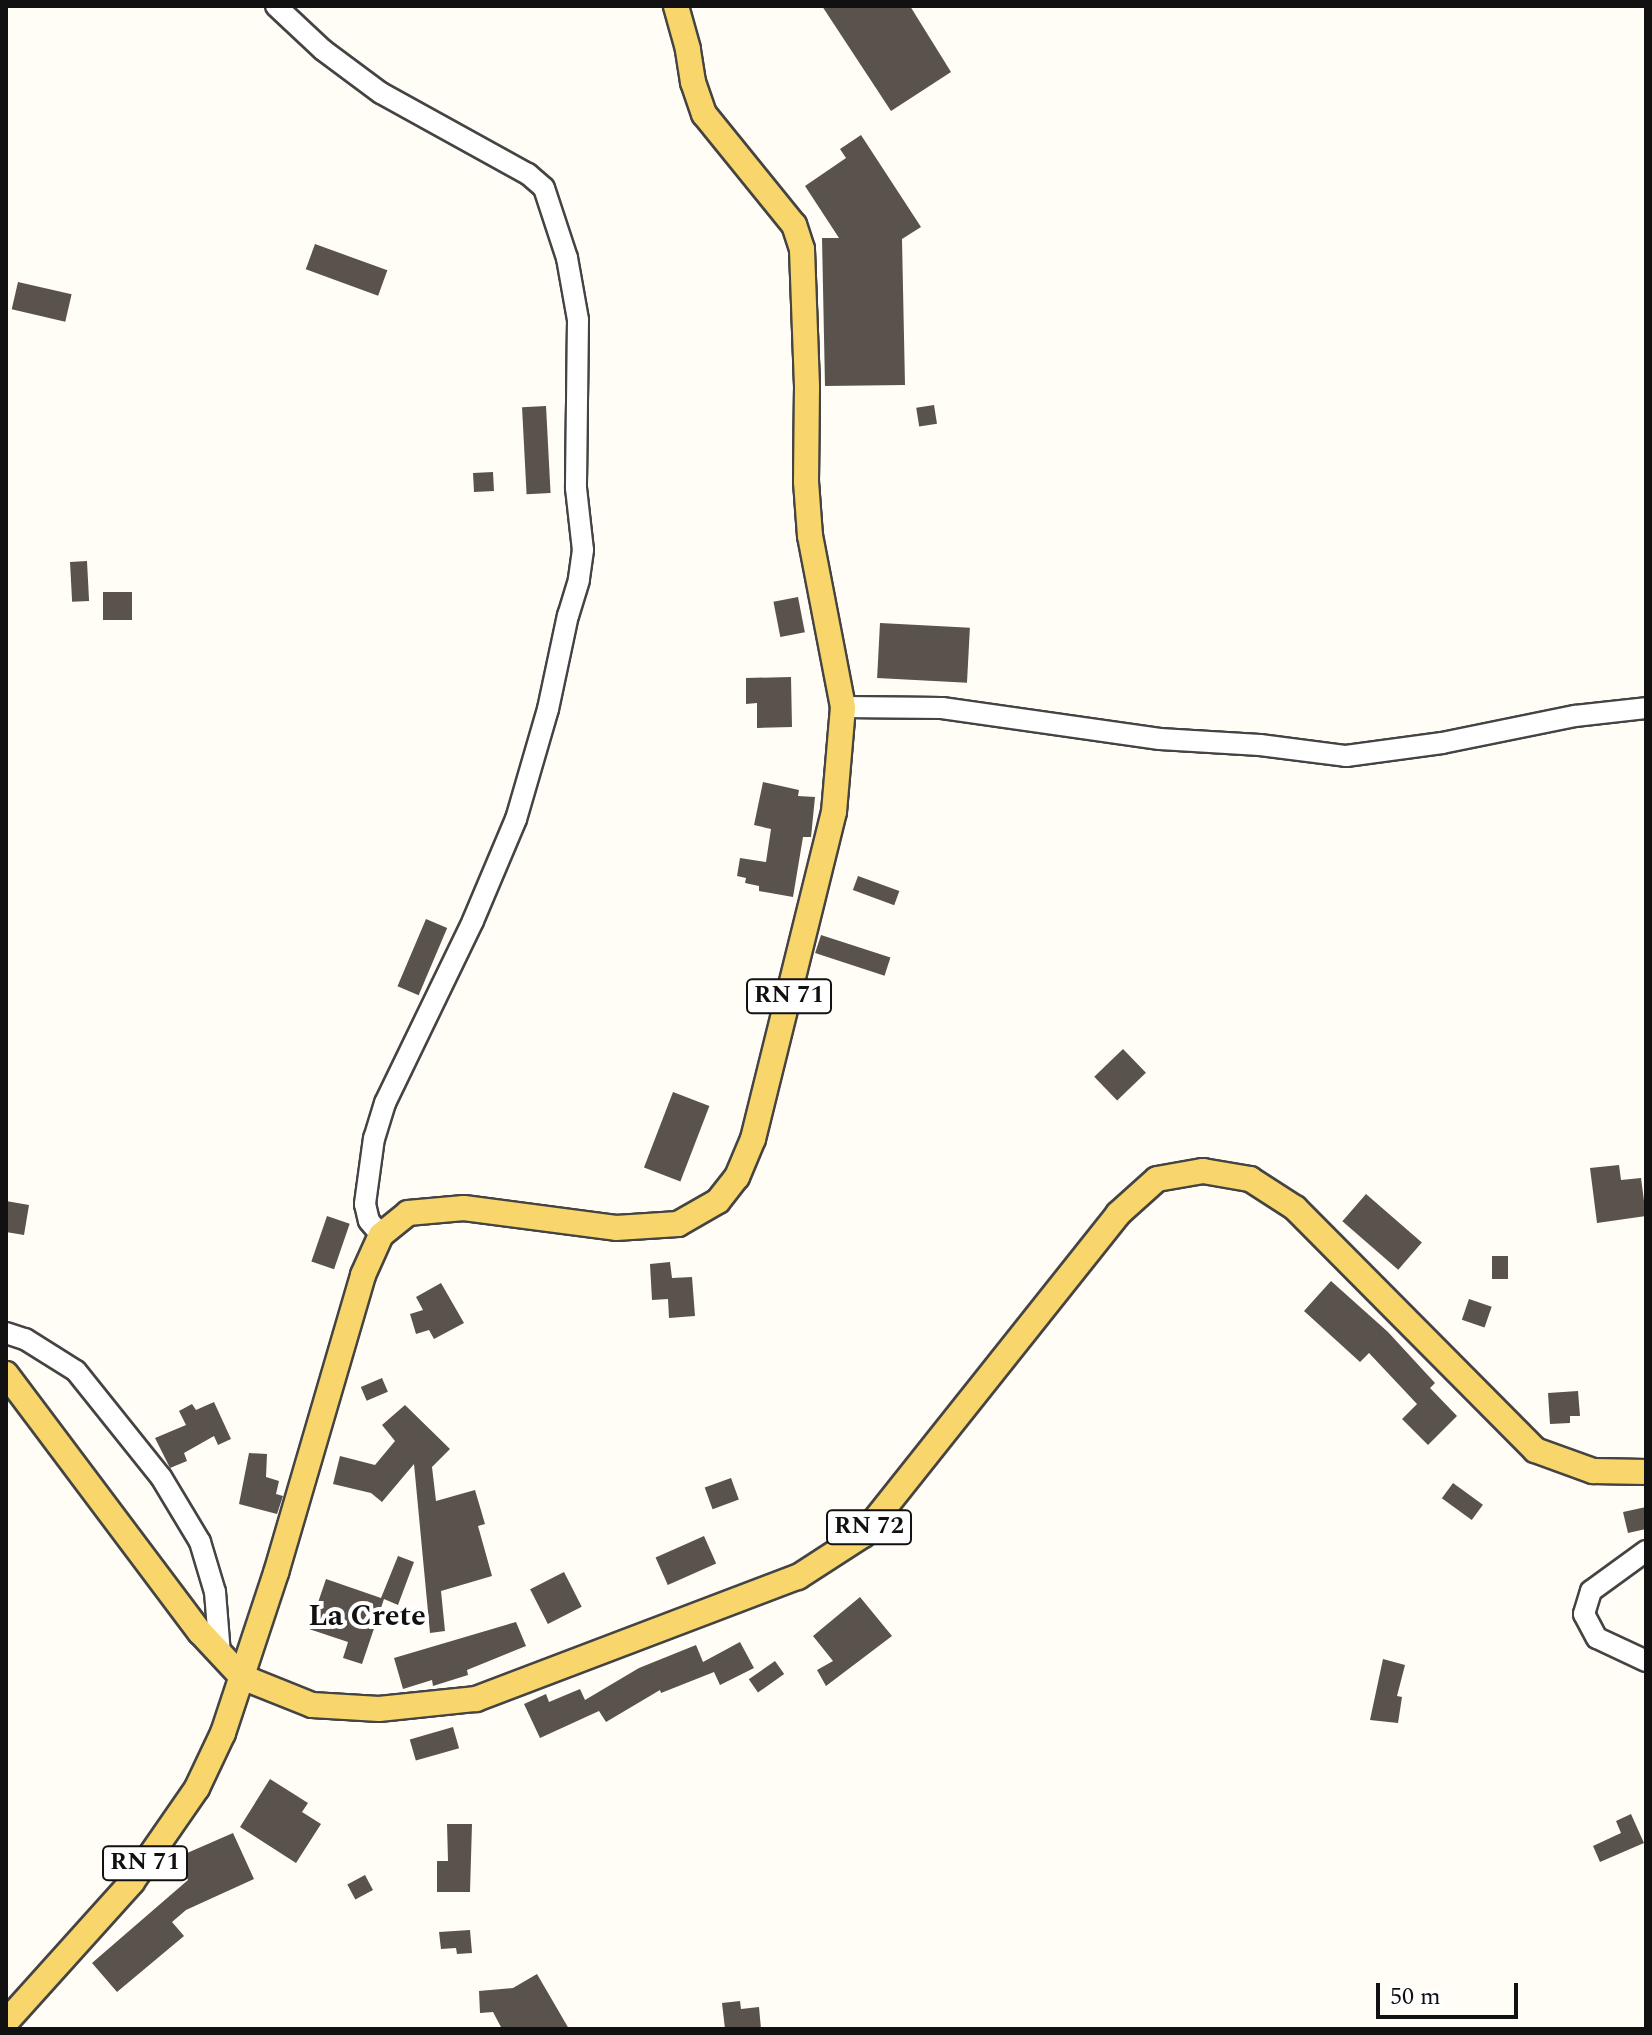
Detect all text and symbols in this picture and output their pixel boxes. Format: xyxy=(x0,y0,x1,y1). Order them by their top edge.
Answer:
road number: RN 71 xyxy=(745,976,833,1016)
road number: RN 72 xyxy=(825,1507,913,1547)
district label: La Crete xyxy=(308,1598,426,1634)
road number: RN 71 xyxy=(101,1843,189,1883)
scale bar xyxy=(1380,1967,1522,2017)
text: 50 m xyxy=(1390,1979,1441,2015)

